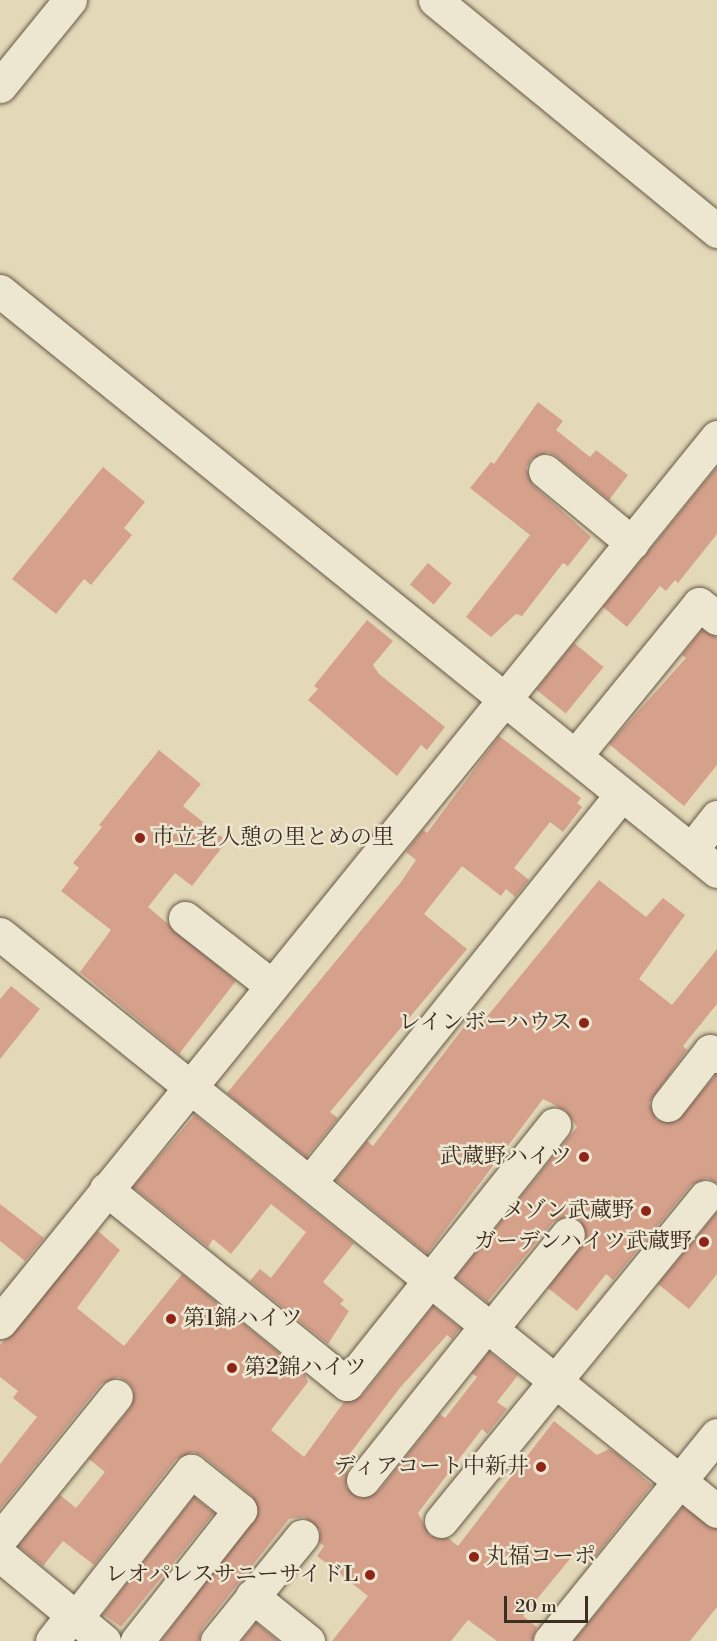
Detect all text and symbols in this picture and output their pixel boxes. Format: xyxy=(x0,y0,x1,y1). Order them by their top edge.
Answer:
place label: 市立老人憩の里とめの里 xyxy=(152,825,394,851)
marker: 市立老人憩の里とめの里 xyxy=(133,831,147,845)
place label: レインボーハウス xyxy=(396,1010,572,1036)
marker: レインボーハウス xyxy=(577,1016,591,1030)
place label: 武蔵野ハイツ xyxy=(440,1144,572,1170)
marker: 武蔵野ハイツ xyxy=(577,1150,591,1164)
place label: メゾン武蔵野 xyxy=(502,1198,634,1224)
marker: メゾン武蔵野 xyxy=(639,1204,653,1218)
place label: ガーデンハイツ武蔵野 xyxy=(472,1229,692,1255)
marker: ガーデンハイツ武蔵野 xyxy=(697,1235,711,1249)
place label: 第1錦ハイツ xyxy=(183,1306,302,1332)
marker: 第1錦ハイツ xyxy=(164,1312,178,1326)
place label: 第2錦ハイツ xyxy=(244,1355,367,1381)
marker: 第2錦ハイツ xyxy=(225,1361,239,1375)
place label: ディアコート中新井 xyxy=(331,1454,529,1480)
marker: ディアコート中新井 xyxy=(534,1460,548,1474)
place label: 丸福コーポ xyxy=(486,1544,596,1570)
marker: 丸福コーポ xyxy=(467,1550,481,1564)
place label: レオパレスサニーサイドL xyxy=(101,1562,358,1588)
marker: レオパレスサニーサイドL xyxy=(363,1568,377,1582)
scale bar xyxy=(507,1584,591,1622)
text: 20 m xyxy=(515,1595,557,1618)

